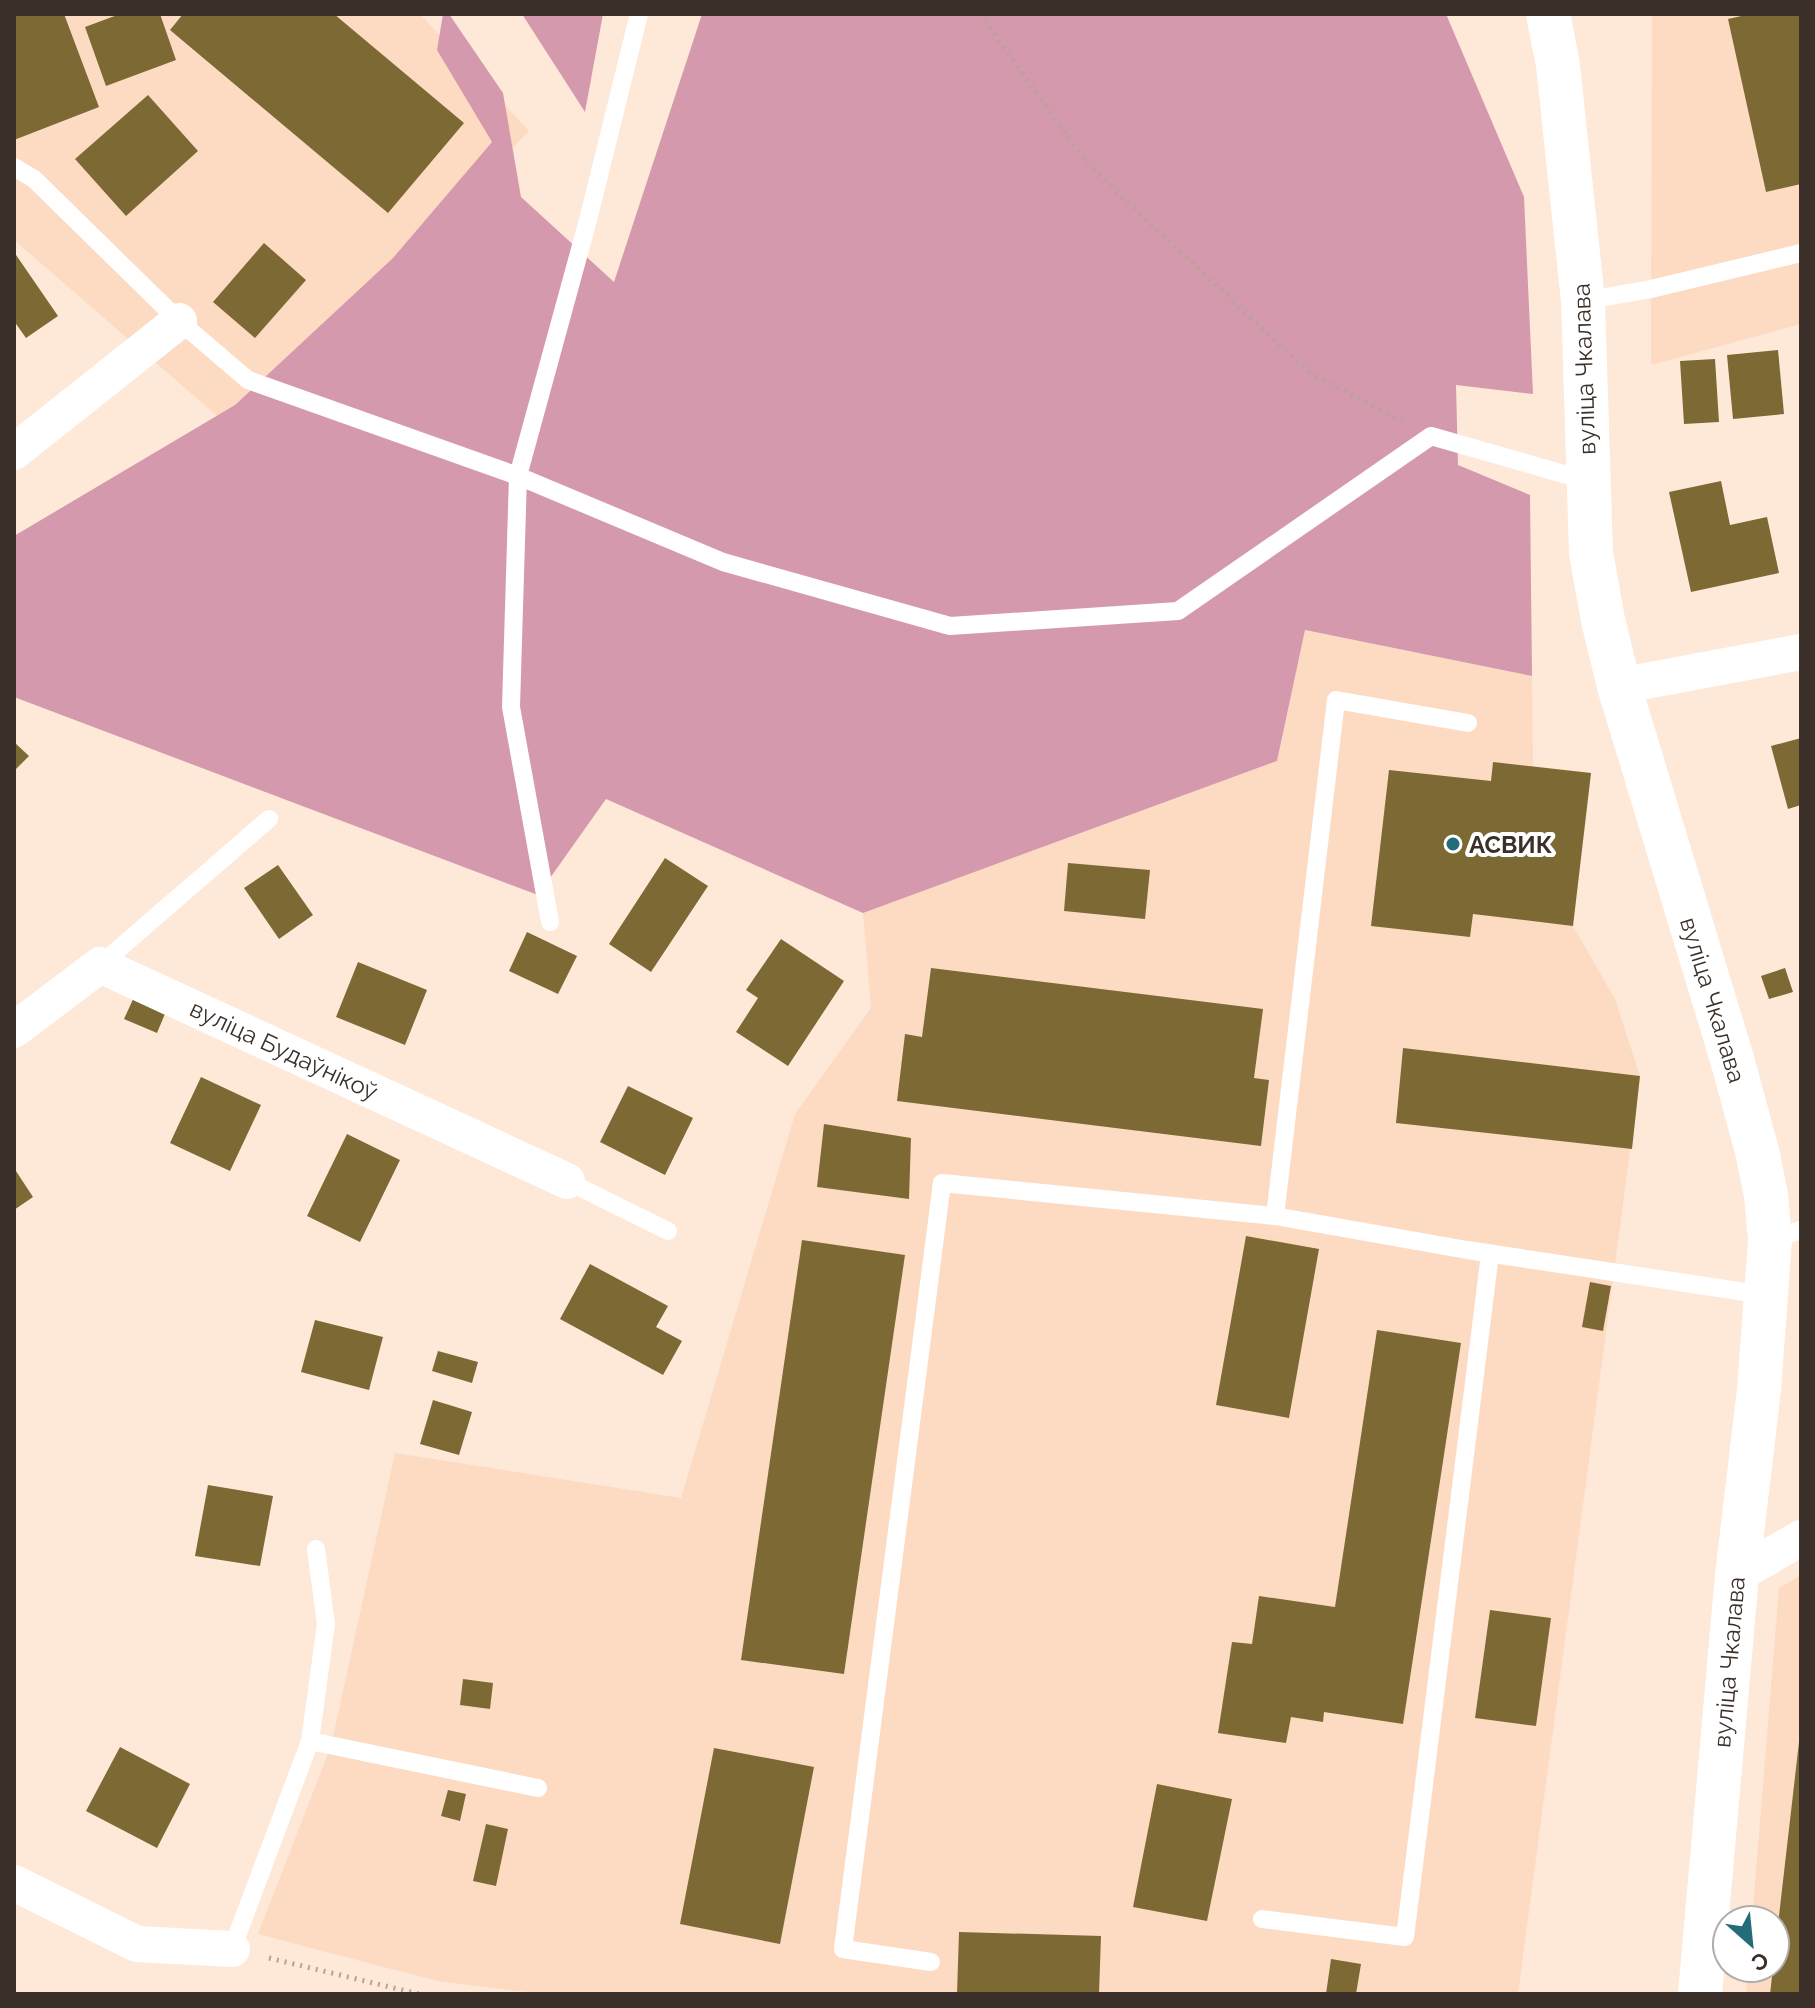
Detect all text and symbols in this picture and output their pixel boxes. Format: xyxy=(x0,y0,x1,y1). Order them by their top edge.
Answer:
street label: вуліца Чкалава xyxy=(1567,283,1601,455)
place label: АСВИК xyxy=(1469,830,1553,859)
marker: АСВИК xyxy=(1444,835,1462,853)
street label: вуліца Чкалава xyxy=(1674,914,1752,1086)
street label: вуліца Будаўнікоў xyxy=(185,994,383,1106)
street label: вуліца Чкалава xyxy=(1707,1575,1751,1749)
north arrow xyxy=(1711,1904,1791,1984)
text: С xyxy=(1747,1947,1773,1977)

